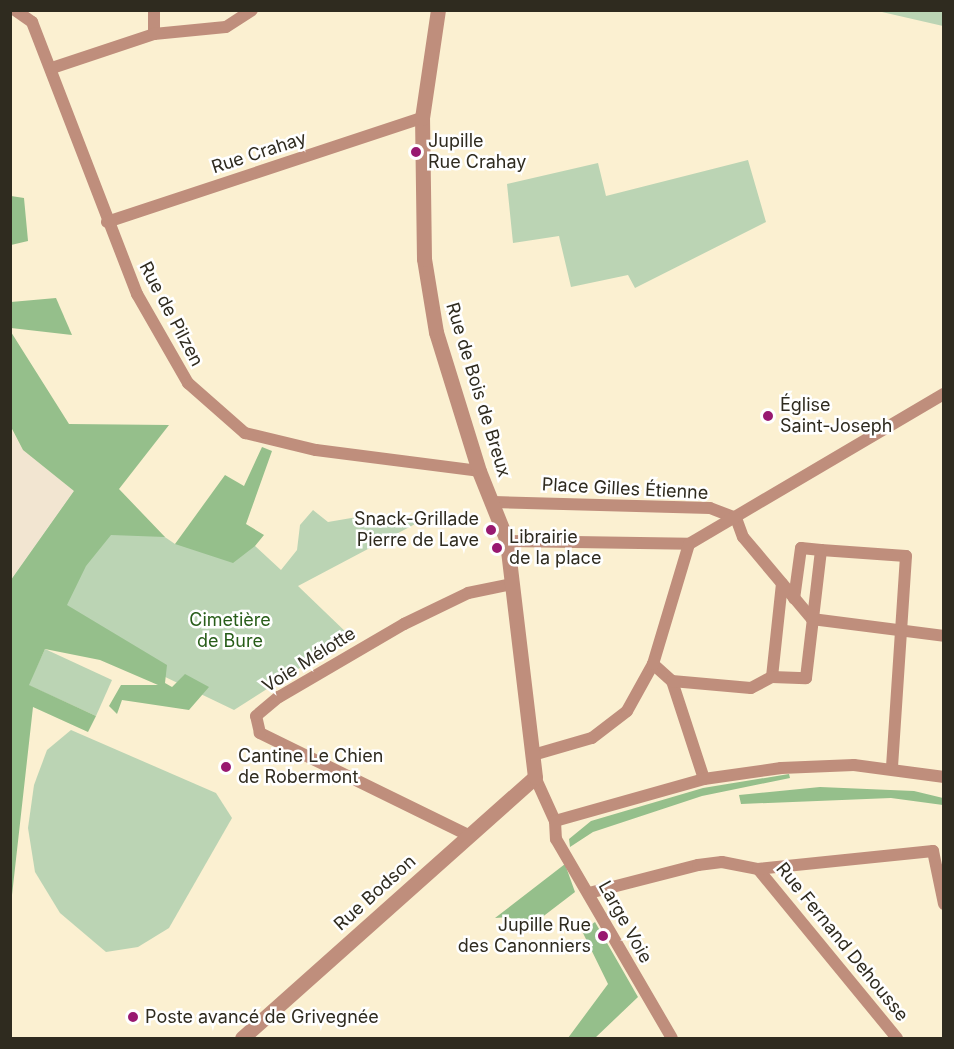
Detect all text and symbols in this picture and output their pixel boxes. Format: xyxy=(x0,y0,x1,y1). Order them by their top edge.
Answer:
street label: Rue Crahay xyxy=(209,128,309,178)
place label: Jupille Rue Crahay xyxy=(428,131,526,174)
marker: Jupille Rue Crahay xyxy=(409,145,423,159)
street label: Rue de Pilzen xyxy=(134,258,208,370)
street label: Rue de Bois de Breux xyxy=(441,300,515,480)
place label: Église Saint-Joseph xyxy=(780,395,892,438)
marker: Église Saint-Joseph xyxy=(761,409,775,423)
street label: Place Gilles Étienne xyxy=(541,474,709,504)
place label: Snack-Grillade Pierre de Lave xyxy=(354,509,479,552)
marker: Snack-Grillade Pierre de Lave xyxy=(484,523,498,537)
place label: Librairie de la place xyxy=(509,527,601,570)
marker: Librairie de la place xyxy=(490,541,504,555)
park label: Cimetière de Bure xyxy=(189,610,271,652)
street label: Voie Mélotte xyxy=(258,623,360,697)
place label: Cantine Le Chien de Robermont xyxy=(238,746,383,789)
marker: Cantine Le Chien de Robermont xyxy=(219,760,233,774)
street label: Rue Bodson xyxy=(330,851,420,935)
street label: Rue Fernand Dehousse xyxy=(771,858,913,1026)
street label: Large Voie xyxy=(594,877,656,967)
place label: Jupille Rue des Canonniers xyxy=(458,915,591,958)
marker: Jupille Rue des Canonniers xyxy=(596,929,610,943)
place label: Poste avancé de Grivegnée xyxy=(145,1006,379,1028)
marker: Poste avancé de Grivegnée xyxy=(126,1010,140,1024)

